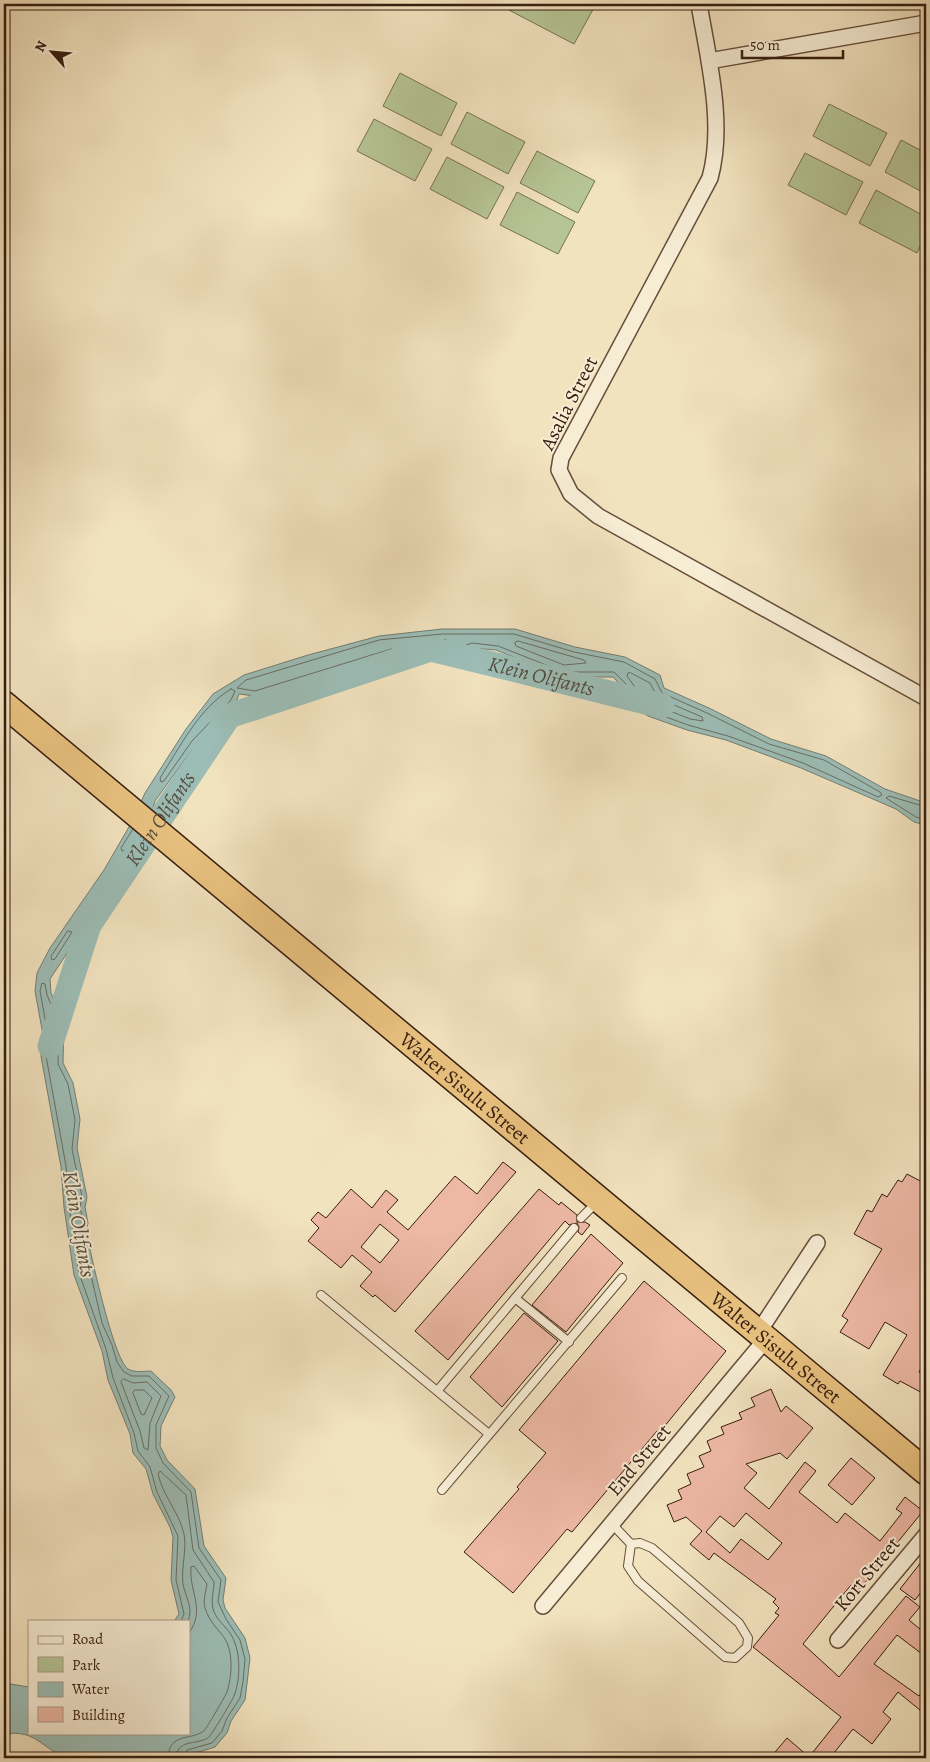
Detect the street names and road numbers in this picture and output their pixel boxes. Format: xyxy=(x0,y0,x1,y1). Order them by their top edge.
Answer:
street label: Asalia Street xyxy=(533,351,604,455)
street label: Walter Sisulu Street xyxy=(393,1025,536,1151)
street label: Walter Sisulu Street xyxy=(704,1284,848,1410)
street label: End Street xyxy=(601,1418,677,1502)
street label: Kort Street xyxy=(828,1531,906,1617)

